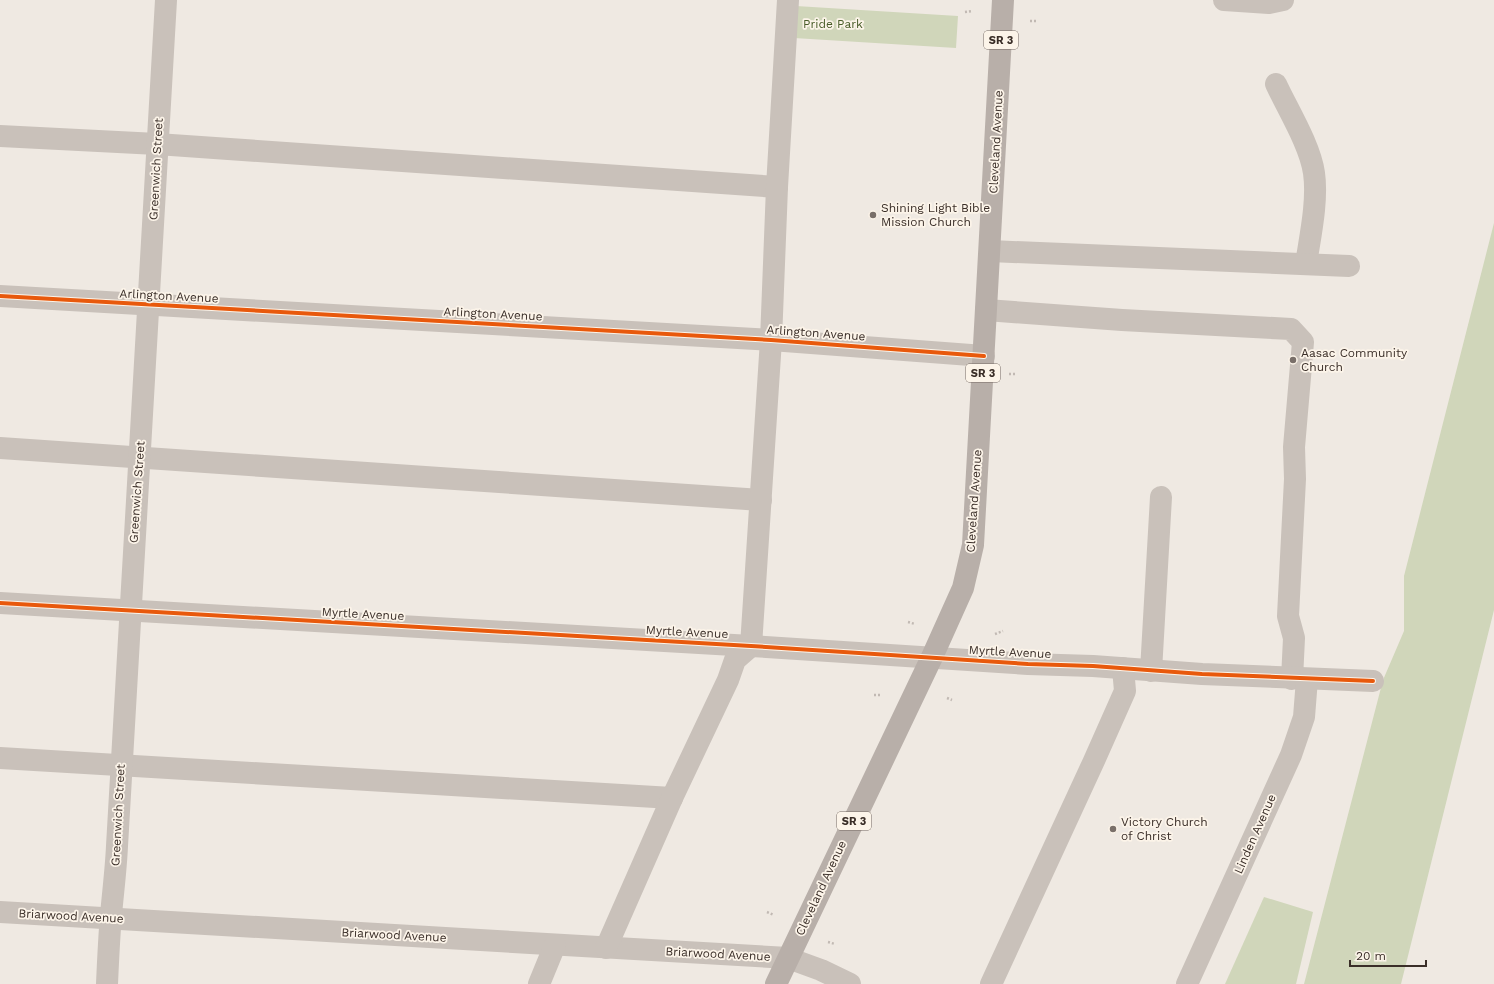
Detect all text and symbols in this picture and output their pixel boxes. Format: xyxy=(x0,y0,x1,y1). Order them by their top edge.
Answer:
park label: Pride Park xyxy=(803,17,863,31)
road number: SR 3 xyxy=(984,31,1018,49)
street label: Cleveland Avenue xyxy=(986,90,1006,194)
street label: Greenwich Street xyxy=(146,118,166,220)
place label: Shining Light Bible Mission Church xyxy=(881,201,990,229)
marker: Shining Light Bible Mission Church xyxy=(868,210,878,220)
street label: Arlington Avenue xyxy=(119,286,219,306)
street label: Arlington Avenue xyxy=(443,304,543,324)
street label: Arlington Avenue xyxy=(766,323,866,343)
place label: Aasac Community Church xyxy=(1301,346,1408,374)
marker: Aasac Community Church xyxy=(1288,355,1298,365)
road number: SR 3 xyxy=(966,364,1000,382)
street label: Greenwich Street xyxy=(126,441,148,543)
street label: Cleveland Avenue xyxy=(963,449,985,553)
street label: Myrtle Avenue xyxy=(321,605,405,623)
street label: Myrtle Avenue xyxy=(645,623,729,641)
street label: Myrtle Avenue xyxy=(968,643,1052,661)
street label: Greenwich Street xyxy=(108,764,128,866)
street label: Linden Avenue xyxy=(1231,792,1279,876)
road number: SR 3 xyxy=(837,812,871,830)
place label: Victory Church of Christ xyxy=(1121,815,1208,843)
marker: Victory Church of Christ xyxy=(1108,824,1118,834)
street label: Cleveland Avenue xyxy=(793,838,849,938)
street label: Briarwood Avenue xyxy=(18,906,124,926)
street label: Briarwood Avenue xyxy=(341,925,447,945)
scale bar xyxy=(1350,942,1426,968)
street label: Briarwood Avenue xyxy=(665,944,771,964)
text: 20 m xyxy=(1356,949,1386,963)

